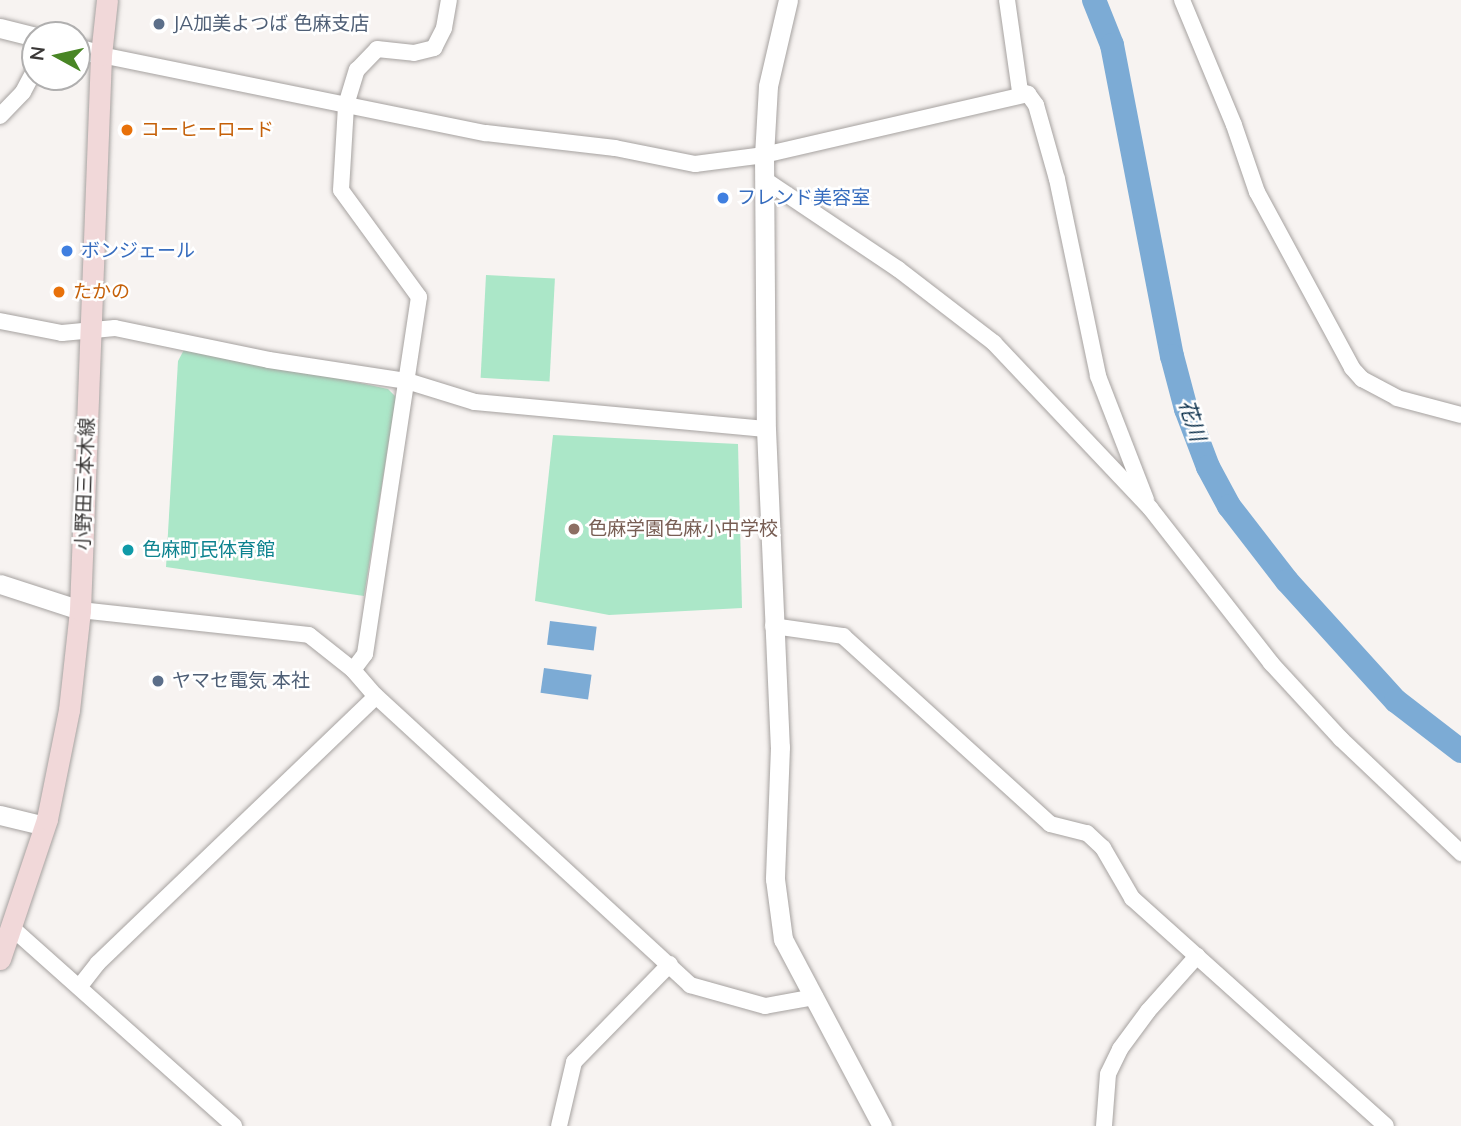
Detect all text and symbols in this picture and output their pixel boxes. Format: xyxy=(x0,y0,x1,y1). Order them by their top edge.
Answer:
place label: JA加美よつば 色麻支店 xyxy=(173,13,369,35)
marker: JA加美よつば 色麻支店 xyxy=(151,16,167,32)
north arrow xyxy=(21,21,91,91)
text: N xyxy=(24,45,50,62)
place label: コーヒーロード xyxy=(141,119,274,141)
marker: コーヒーロード xyxy=(119,122,135,138)
place label: フレンド美容室 xyxy=(737,187,870,209)
marker: フレンド美容室 xyxy=(715,190,731,206)
place label: ボンジェール xyxy=(81,240,195,262)
marker: ボンジェール xyxy=(59,243,75,259)
place label: たかの xyxy=(73,281,130,303)
marker: たかの xyxy=(51,284,67,300)
water label: 花川 xyxy=(1175,396,1211,444)
street label: 小野田三本木線 xyxy=(71,417,99,551)
place label: 色麻学園色麻小中学校 xyxy=(588,518,778,540)
marker: 色麻学園色麻小中学校 xyxy=(566,521,582,537)
place label: 色麻町民体育館 xyxy=(142,539,275,561)
marker: 色麻町民体育館 xyxy=(120,542,136,558)
place label: ヤマセ電気 本社 xyxy=(172,670,310,692)
marker: ヤマセ電気 本社 xyxy=(150,673,166,689)

